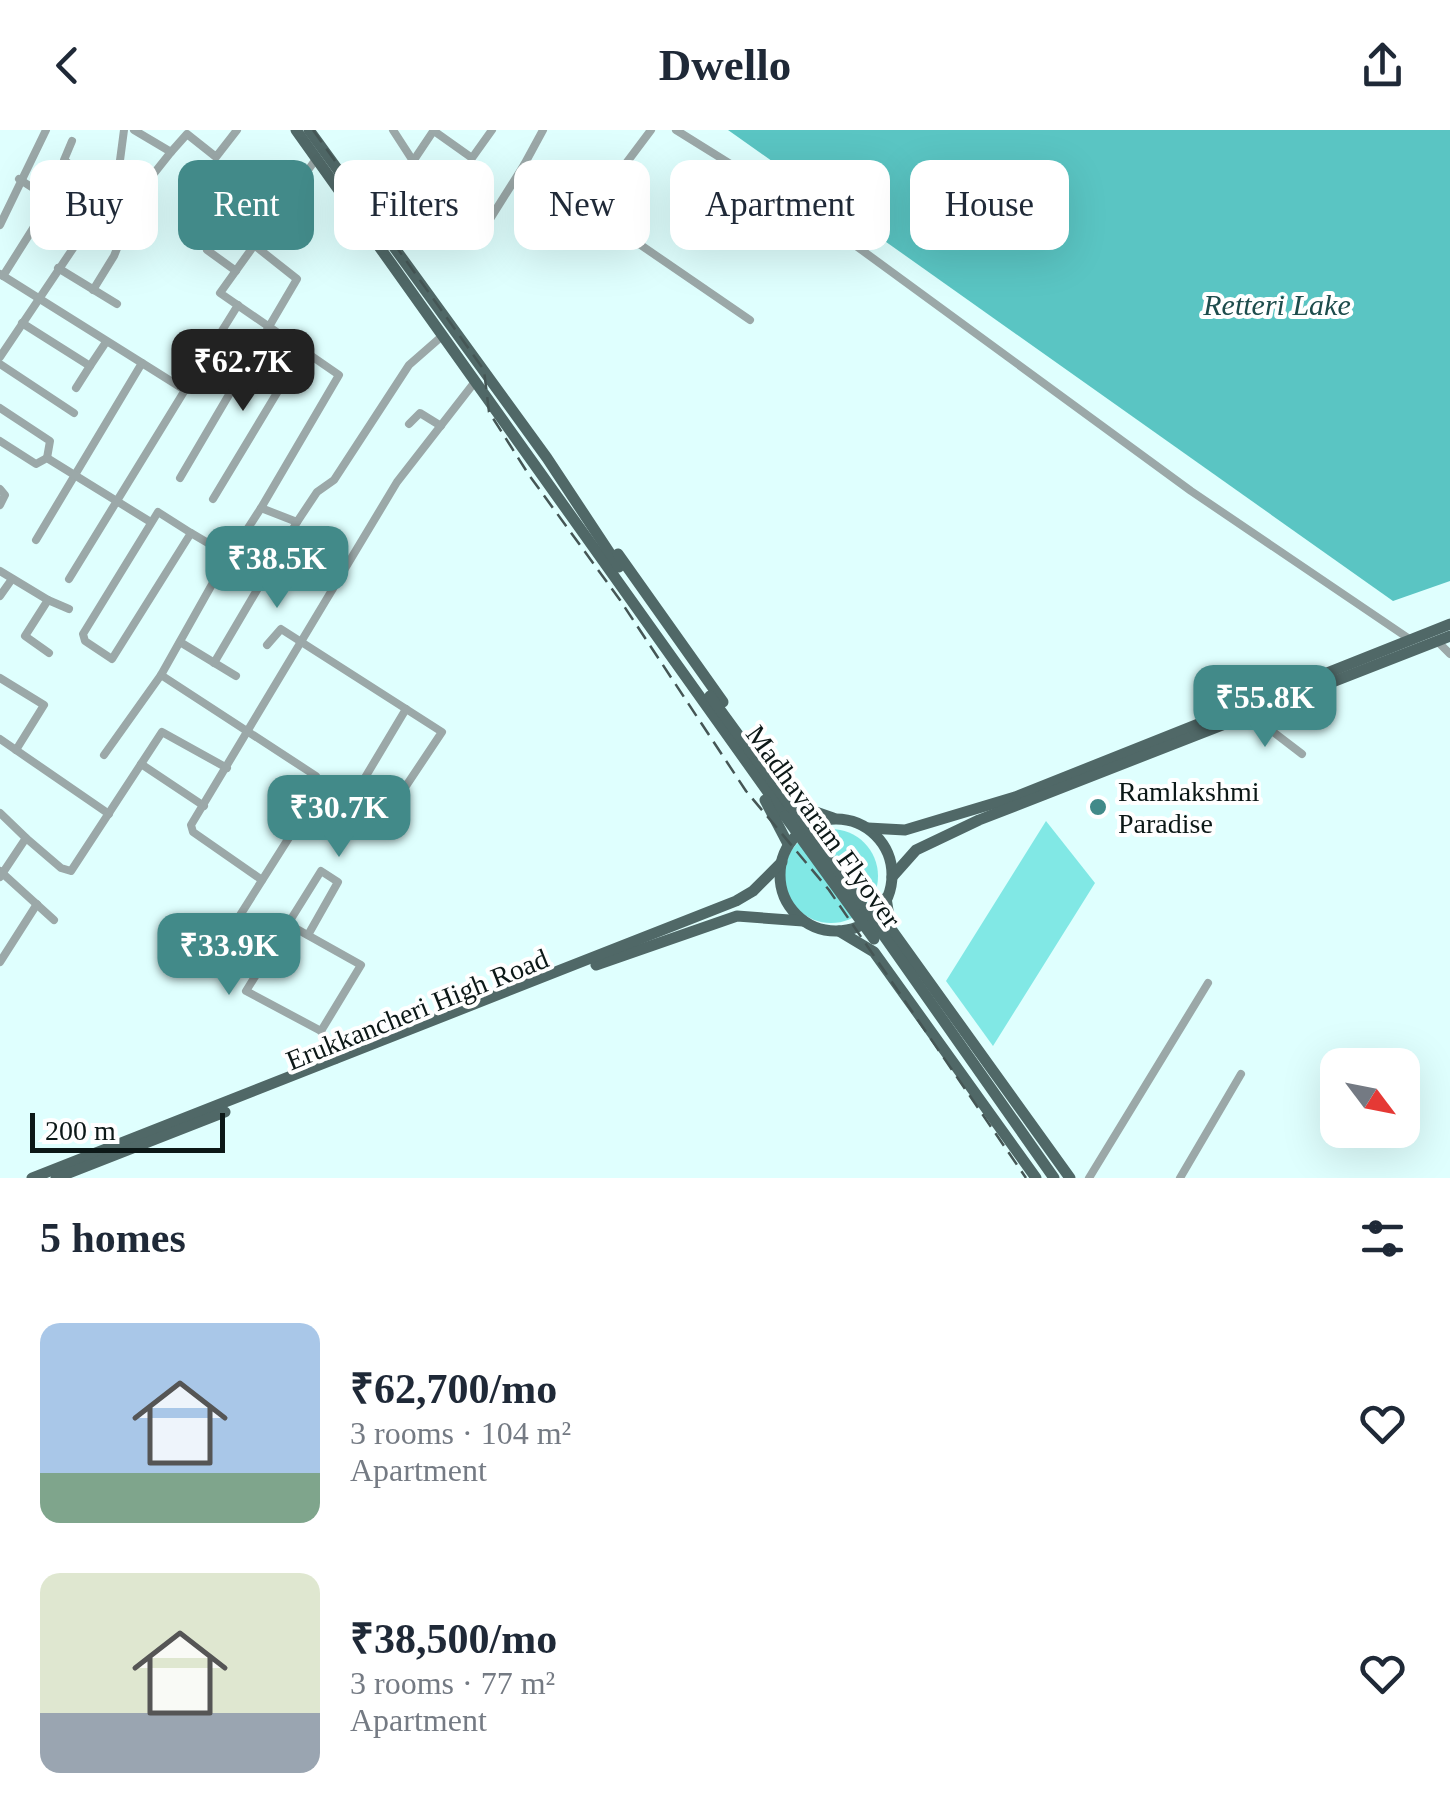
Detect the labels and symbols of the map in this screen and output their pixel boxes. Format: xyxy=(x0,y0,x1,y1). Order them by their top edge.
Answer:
water label: Retteri Lake xyxy=(1202,288,1351,321)
pin: ₹62.7K xyxy=(162,329,324,414)
pin: ₹38.5K xyxy=(196,526,358,611)
pin: ₹55.8K xyxy=(1184,665,1346,750)
street label: Madhavaram Flyover xyxy=(740,719,908,934)
pin: ₹30.7K xyxy=(258,775,420,860)
place label: Ramlakshmi Paradise xyxy=(1118,776,1260,839)
marker: Ramlakshmi Paradise xyxy=(1087,796,1109,818)
pin: ₹33.9K xyxy=(148,913,310,998)
street label: Erukkancheri High Road xyxy=(282,943,553,1076)
north arrow xyxy=(1320,1048,1420,1148)
scale bar xyxy=(30,1108,225,1153)

